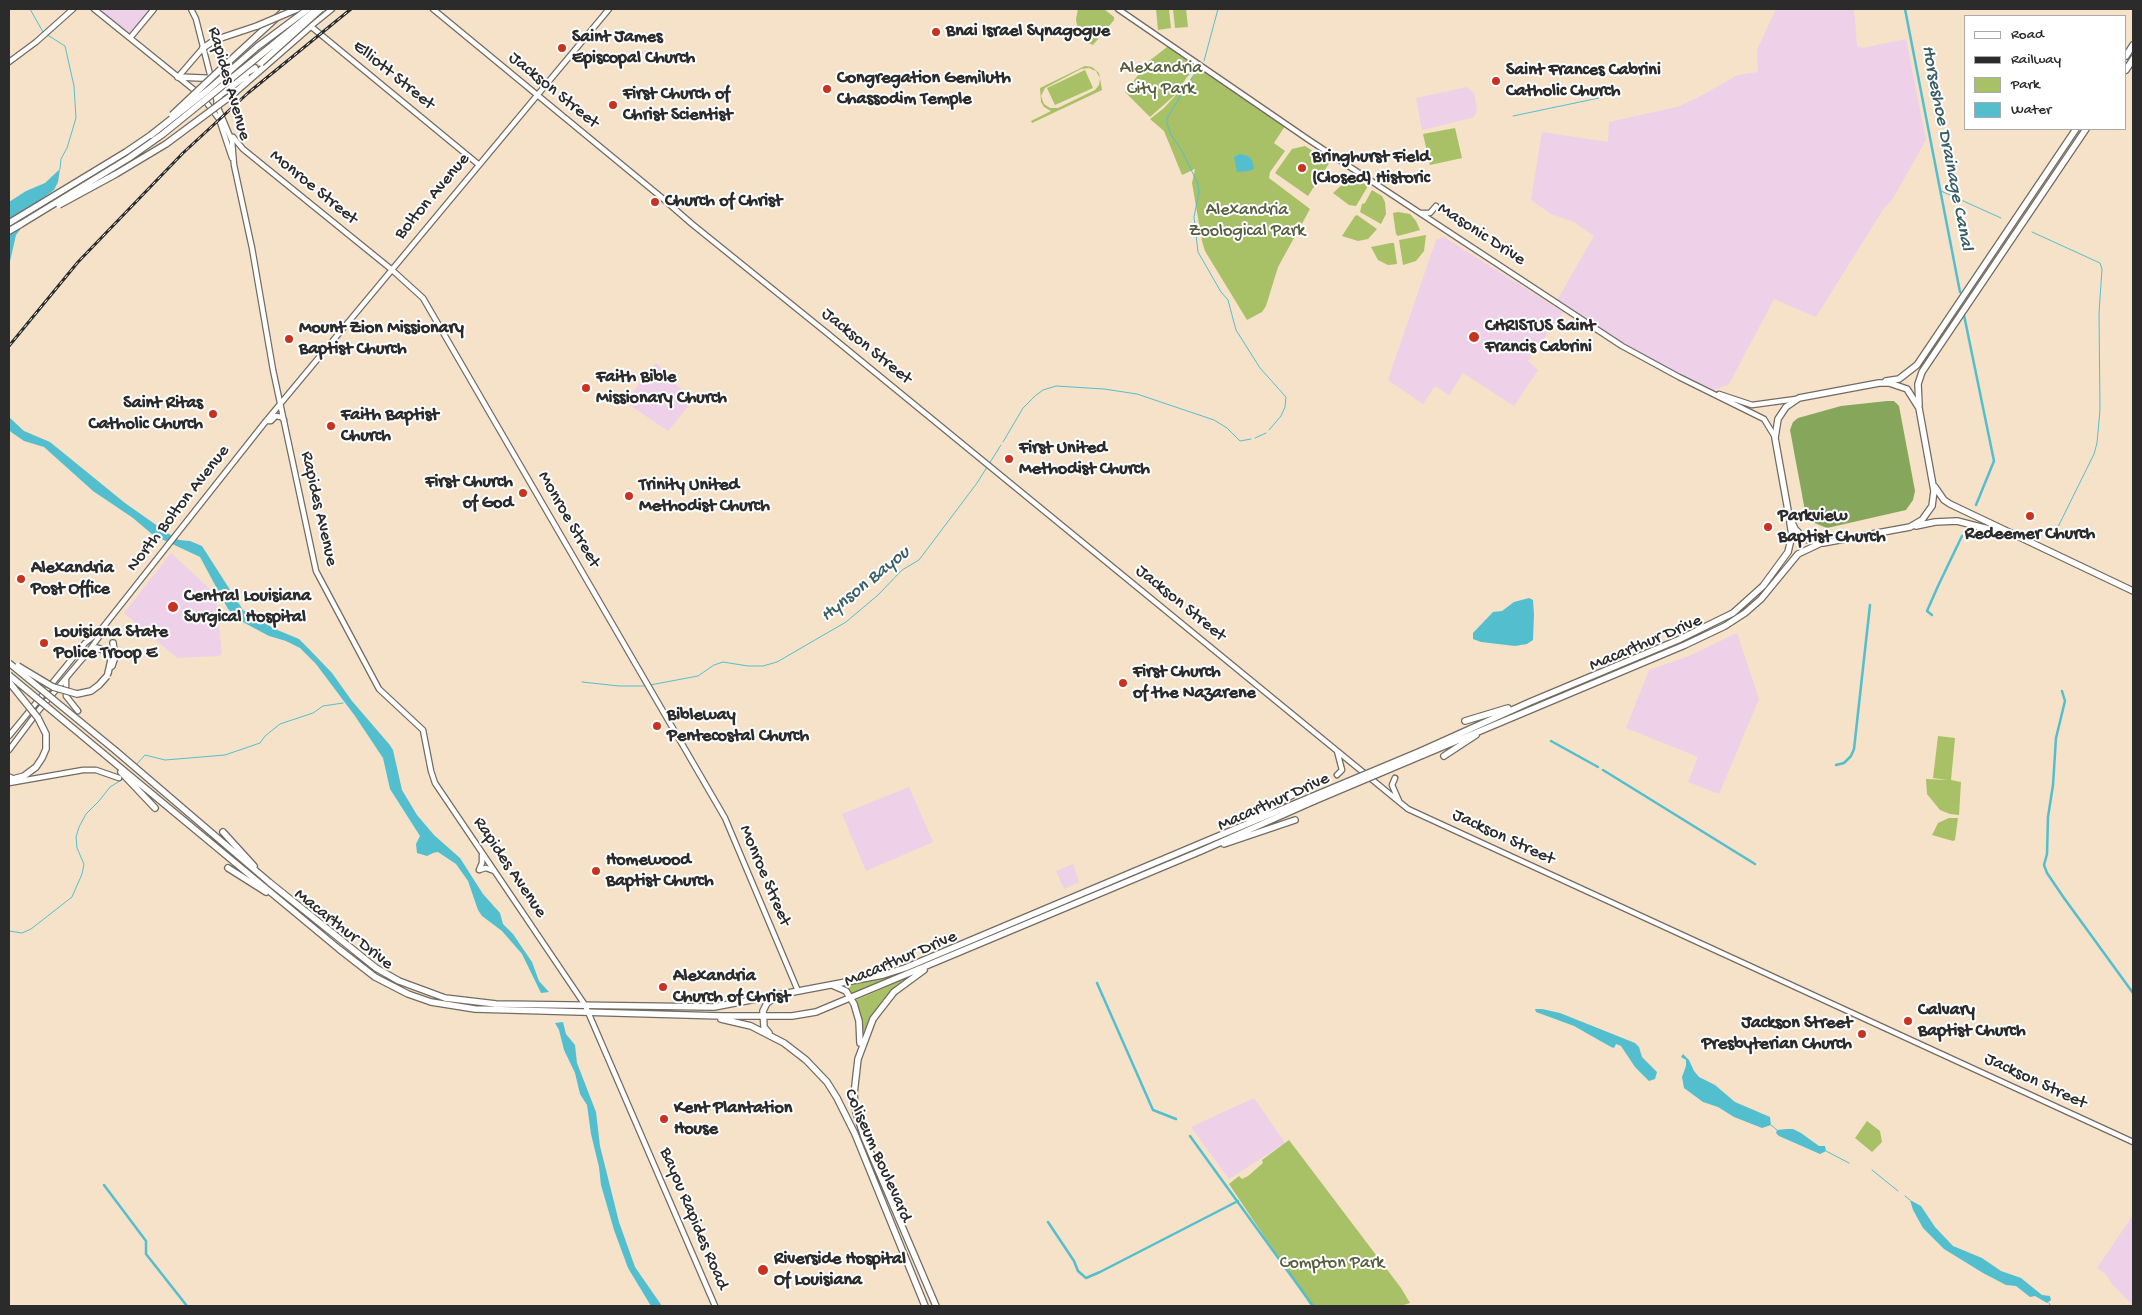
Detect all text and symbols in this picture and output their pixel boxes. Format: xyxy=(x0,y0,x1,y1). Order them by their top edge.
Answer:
legend xyxy=(1964,15,2127,130)
place label: Bnai Israel Synagogue xyxy=(946,21,1110,43)
street label: Rapides Avenue xyxy=(201,25,255,143)
marker: Bnai Israel Synagogue xyxy=(930,26,942,38)
text: Road xyxy=(2011,26,2044,44)
place label: Saint James Episcopal Church xyxy=(572,27,695,70)
street label: Elliott Street xyxy=(348,36,438,116)
marker: Saint James Episcopal Church xyxy=(556,42,568,54)
water label: Horseshoe Drainage Canal xyxy=(1915,43,1977,253)
street label: Jackson Street xyxy=(503,48,603,134)
text: Railway xyxy=(2011,51,2061,69)
park label: Alexandria City Park xyxy=(1120,58,1202,100)
place label: Saint Frances Cabrini Catholic Church xyxy=(1506,60,1661,102)
place label: Congregation Gemiluth Chassodim Temple xyxy=(837,68,1011,110)
marker: Saint Frances Cabrini Catholic Church xyxy=(1490,75,1502,87)
text: Park xyxy=(2011,76,2040,94)
marker: Congregation Gemiluth Chassodim Temple xyxy=(821,83,833,95)
place label: First Church of Christ Scientist xyxy=(623,84,732,126)
marker: First Church of Christ Scientist xyxy=(607,99,619,111)
text: Water xyxy=(2011,101,2051,119)
street label: Monroe Street xyxy=(264,146,362,230)
place label: Bringhurst Field (Closed) Historic xyxy=(1312,147,1430,190)
street label: Bolton Avenue xyxy=(391,149,475,245)
marker: Bringhurst Field (Closed) Historic xyxy=(1296,162,1308,174)
place label: Church of Christ xyxy=(665,191,782,213)
marker: Church of Christ xyxy=(649,196,661,208)
street label: Masonic Drive xyxy=(1433,199,1529,271)
park label: Alexandria Zoological Park xyxy=(1189,200,1305,242)
street label: Jackson Street xyxy=(816,304,916,390)
place label: CHRISTUS Saint Francis Cabrini xyxy=(1485,316,1595,358)
place label: Mount Zion Missionary Baptist Church xyxy=(299,318,464,360)
marker: CHRISTUS Saint Francis Cabrini xyxy=(1467,330,1481,344)
marker: Mount Zion Missionary Baptist Church xyxy=(283,333,295,345)
place label: Faith Bible Missionary Church xyxy=(596,367,727,409)
marker: Faith Bible Missionary Church xyxy=(580,382,592,394)
place label: Saint Ritas Catholic Church xyxy=(89,393,203,436)
place label: Faith Baptist Church xyxy=(341,405,439,448)
marker: Saint Ritas Catholic Church xyxy=(207,408,219,420)
marker: Faith Baptist Church xyxy=(325,420,337,432)
place label: First United Methodist Church xyxy=(1019,438,1150,480)
street label: North Bolton Avenue xyxy=(123,441,235,577)
street label: Rapides Avenue xyxy=(294,450,342,568)
marker: First United Methodist Church xyxy=(1003,453,1015,465)
street label: Monroe Street xyxy=(532,468,604,572)
place label: First Church of God xyxy=(425,472,513,514)
place label: Trinity United Methodist Church xyxy=(639,475,770,518)
marker: First Church of God xyxy=(517,487,529,499)
marker: Trinity United Methodist Church xyxy=(623,490,635,502)
place label: Parkview Baptist Church xyxy=(1778,506,1886,548)
marker: Redeemer Church xyxy=(2024,510,2036,522)
marker: Parkview Baptist Church xyxy=(1762,521,1774,533)
place label: Redeemer Church xyxy=(1965,524,2095,546)
water label: Hynson Bayou xyxy=(817,542,915,628)
place label: Alexandria Post Office xyxy=(31,558,114,600)
street label: Jackson Street xyxy=(1130,561,1230,647)
marker: Alexandria Post Office xyxy=(15,573,27,585)
place label: Central Louisiana Surgical Hospital xyxy=(184,586,311,628)
marker: Central Louisiana Surgical Hospital xyxy=(166,600,180,614)
street label: Macarthur Drive xyxy=(1586,611,1706,677)
place label: Louisiana State Police Troop E xyxy=(54,622,168,664)
marker: Louisiana State Police Troop E xyxy=(38,637,50,649)
place label: First Church of the Nazarene xyxy=(1133,662,1256,704)
marker: First Church of the Nazarene xyxy=(1117,677,1129,689)
place label: Bibleway Pentecostal Church xyxy=(667,705,809,748)
marker: Bibleway Pentecostal Church xyxy=(651,720,663,732)
street label: Macarthur Drive xyxy=(1215,769,1333,837)
street label: Jackson Street xyxy=(1448,805,1558,871)
street label: Rapides Avenue xyxy=(467,813,551,923)
street label: Monroe Street xyxy=(733,822,795,930)
place label: Homewood Baptist Church xyxy=(606,850,714,892)
marker: Homewood Baptist Church xyxy=(590,865,602,877)
street label: Macarthur Drive xyxy=(289,884,397,976)
street label: Macarthur Drive xyxy=(841,927,961,993)
place label: Alexandria Church of Christ xyxy=(673,966,790,1009)
marker: Alexandria Church of Christ xyxy=(657,981,669,993)
place label: Calvary Baptist Church xyxy=(1918,1000,2026,1042)
place label: Jackson Street Presbyterian Church xyxy=(1702,1013,1852,1056)
marker: Calvary Baptist Church xyxy=(1902,1015,1914,1027)
marker: Jackson Street Presbyterian Church xyxy=(1856,1028,1868,1040)
street label: Jackson Street xyxy=(1980,1049,2090,1115)
street label: Coliseum Boulevard xyxy=(838,1086,916,1226)
place label: Kent Plantation House xyxy=(674,1098,792,1140)
marker: Kent Plantation House xyxy=(658,1113,670,1125)
street label: Bayou Rapides Road xyxy=(653,1145,733,1293)
place label: Riverside Hospital Of Louisiana xyxy=(774,1249,906,1292)
park label: Compton Park xyxy=(1280,1253,1384,1275)
marker: Riverside Hospital Of Louisiana xyxy=(756,1263,770,1277)

